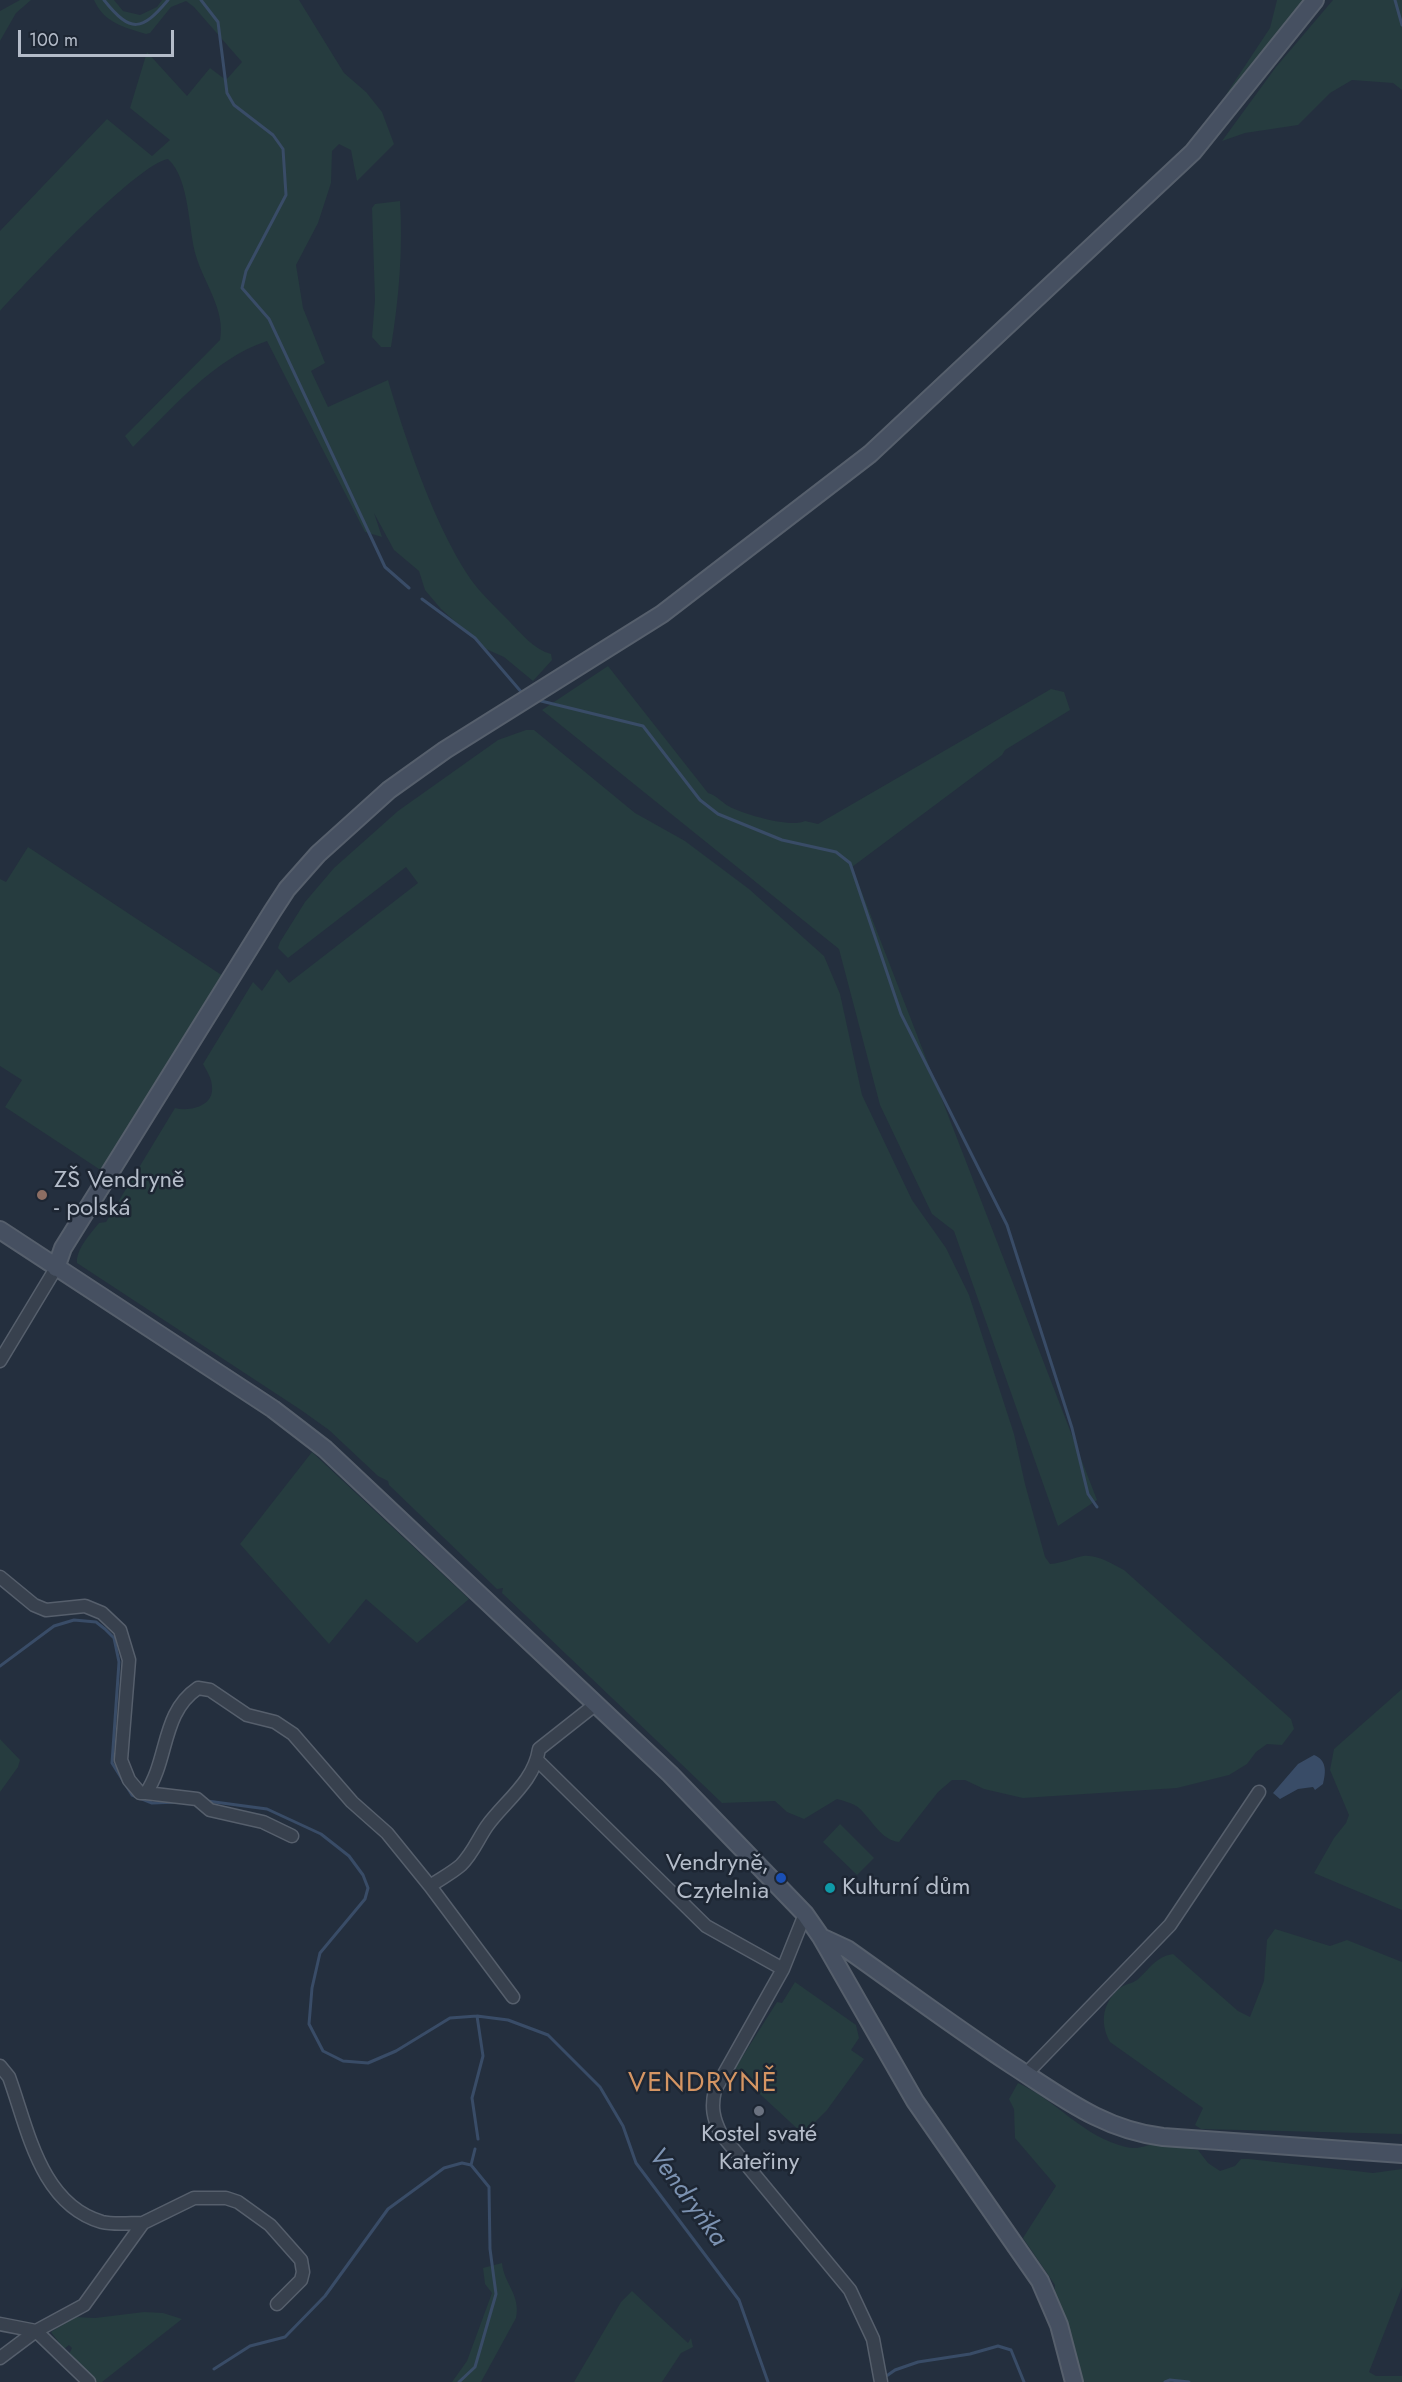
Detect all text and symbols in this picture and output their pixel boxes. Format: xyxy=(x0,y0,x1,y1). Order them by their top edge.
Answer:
scale bar xyxy=(21,18,177,56)
text: 100 m xyxy=(29,27,78,53)
place label: ZŠ Vendryně - polská xyxy=(54,1167,184,1223)
marker: ZŠ Vendryně - polská xyxy=(35,1188,49,1202)
place label: Vendryně, Czytelnia xyxy=(666,1850,769,1906)
marker: Vendryně, Czytelnia xyxy=(774,1871,788,1885)
place label: Kulturní dům xyxy=(842,1874,971,1902)
marker: Kulturní dům xyxy=(823,1881,837,1895)
district label: VENDRYNĚ xyxy=(628,2068,778,2100)
marker: Kostel svaté Kateřiny xyxy=(752,2104,766,2118)
place label: Kostel svaté Kateřiny xyxy=(701,2121,817,2177)
water label: Vendryňka xyxy=(641,2143,733,2253)

